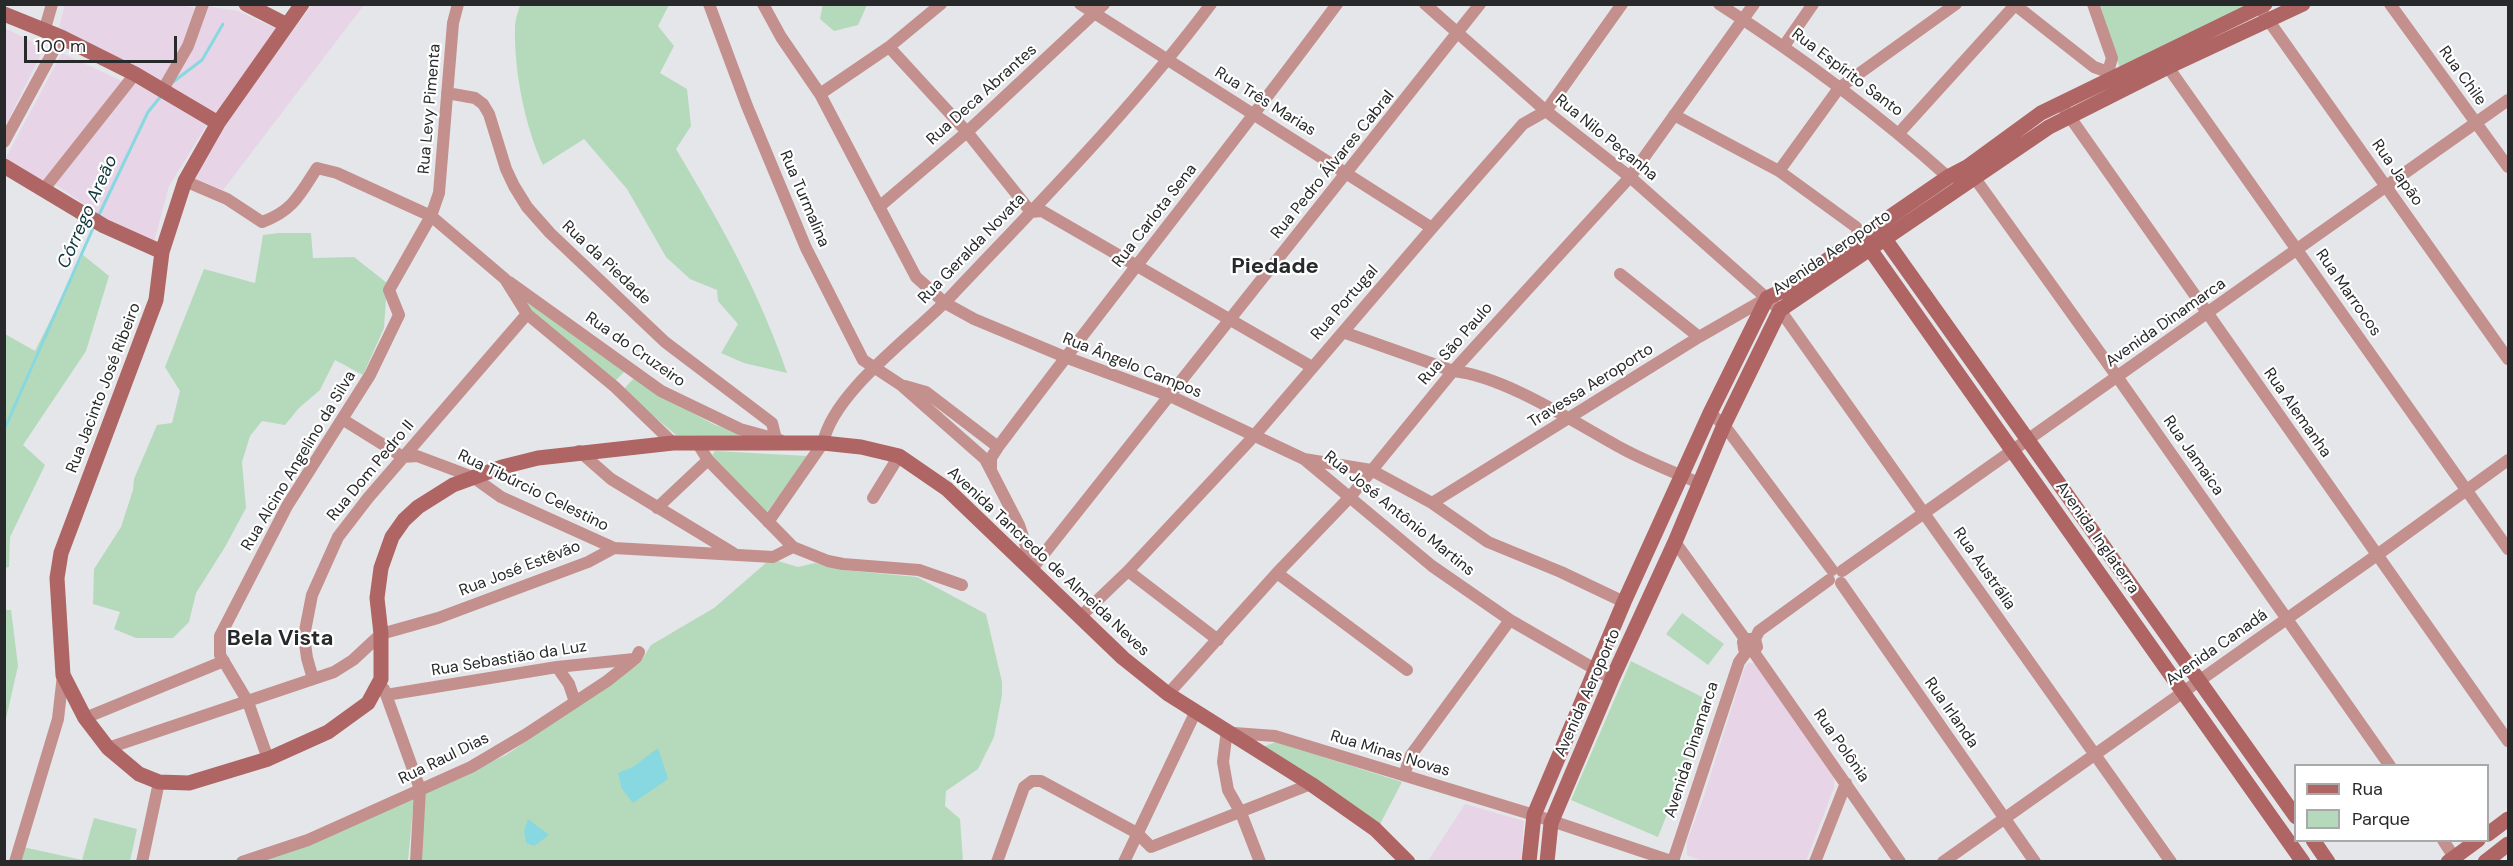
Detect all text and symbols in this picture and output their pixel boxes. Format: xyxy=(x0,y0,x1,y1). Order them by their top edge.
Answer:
scale bar xyxy=(27,24,180,62)
street label: Rua Espírito Santo xyxy=(1787,25,1907,121)
text: 100 m xyxy=(35,34,86,58)
street label: Rua Deca Abrantes xyxy=(923,41,1041,149)
street label: Rua Levy Pimenta xyxy=(415,43,445,175)
street label: Rua Chile xyxy=(2434,43,2490,109)
street label: Rua Três Marias xyxy=(1211,63,1319,141)
street label: Rua Pedro Álvares Cabral xyxy=(1267,87,1399,243)
street label: Rua Nilo Peçanha xyxy=(1551,91,1661,185)
street label: Rua Japão xyxy=(2367,136,2427,210)
street label: Rua Turmalina xyxy=(775,148,833,250)
water label: Córrego Areão xyxy=(53,152,123,272)
street label: Rua Carlota Sena xyxy=(1109,160,1201,272)
street label: Rua Geralda Novata xyxy=(915,190,1029,308)
street label: Avenida Aeroporto xyxy=(1769,206,1895,300)
street label: Rua da Piedade xyxy=(558,217,654,309)
street label: Rua Marrocos xyxy=(2311,246,2385,340)
district label: Piedade xyxy=(1231,254,1319,280)
street label: Rua Portugal xyxy=(1307,262,1383,344)
street label: Avenida Dinamarca xyxy=(2102,274,2230,372)
street label: Rua São Paulo xyxy=(1415,299,1497,389)
street label: Rua Jacinto José Ribeiro xyxy=(63,300,145,476)
street label: Rua do Cruzeiro xyxy=(581,308,689,392)
street label: Rua Ângelo Campos xyxy=(1060,329,1204,403)
street label: Travessa Aeroporto xyxy=(1525,340,1657,432)
street label: Rua Alemanha xyxy=(2259,365,2335,461)
street label: Rua Alcino Angelino da Silva xyxy=(238,368,360,554)
street label: Rua Jamaica xyxy=(2158,412,2228,500)
street label: Rua Dom Pedro II xyxy=(323,417,419,525)
street label: Rua Tibúrcio Celestino xyxy=(454,446,612,536)
street label: Rua José Antônio Martins xyxy=(1320,447,1478,581)
street label: Avenida Tancredo de Almeida Neves xyxy=(943,463,1153,661)
street label: Avenida Inglaterra xyxy=(2051,478,2143,598)
street label: Rua Austrália xyxy=(1949,524,2019,614)
street label: Rua José Estêvão xyxy=(457,537,583,601)
street label: Avenida Canadá xyxy=(2162,606,2272,690)
district label: Bela Vista xyxy=(227,626,333,652)
street label: Avenida Aeroporto xyxy=(1551,626,1625,760)
street label: Rua Sebastião da Luz xyxy=(430,637,588,681)
street label: Rua Irlanda xyxy=(1920,674,1982,752)
street label: Avenida Dinamarca xyxy=(1661,679,1723,821)
street label: Rua Polônia xyxy=(1809,706,1873,786)
street label: Rua Minas Novas xyxy=(1328,727,1452,781)
street label: Rua Raul Dias xyxy=(396,729,492,789)
legend xyxy=(2294,764,2489,842)
text: Rua xyxy=(2352,777,2383,801)
text: Parque xyxy=(2352,807,2410,831)

